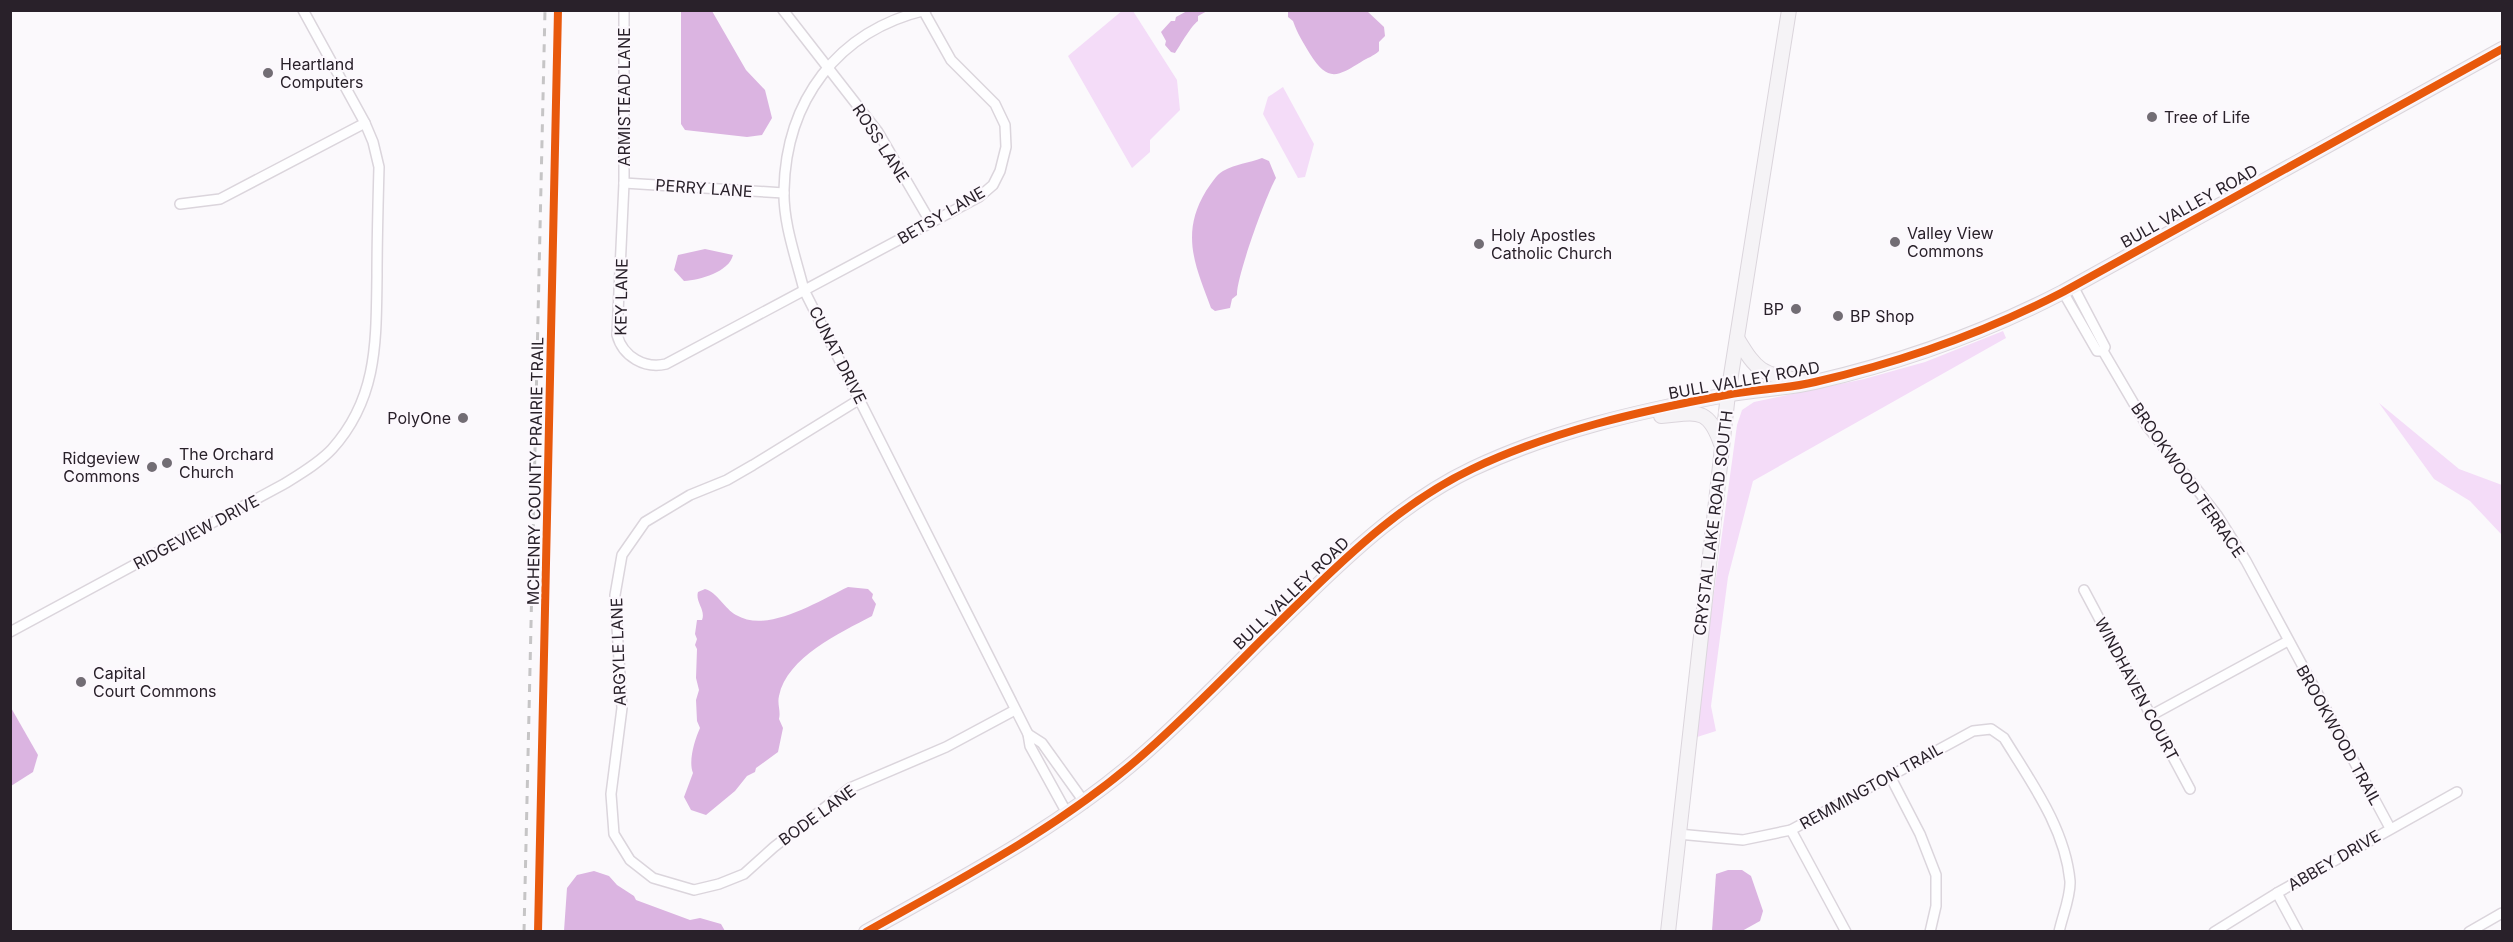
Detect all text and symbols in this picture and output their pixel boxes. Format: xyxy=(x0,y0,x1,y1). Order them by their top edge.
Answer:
street label: ARMISTEAD LANE xyxy=(614,27,634,167)
place label: Heartland Computers xyxy=(280,54,363,92)
marker: Heartland Computers xyxy=(261,66,275,80)
street label: ROSS LANE xyxy=(848,100,914,186)
place label: Tree of Life xyxy=(2164,107,2250,127)
marker: Tree of Life xyxy=(2145,110,2159,124)
street label: BULL VALLEY ROAD xyxy=(2117,160,2261,252)
street label: PERRY LANE xyxy=(655,175,753,201)
street label: BETSY LANE xyxy=(894,182,988,248)
place label: Valley View Commons xyxy=(1907,223,1994,261)
place label: Holy Apostles Catholic Church xyxy=(1491,225,1612,263)
marker: Valley View Commons xyxy=(1888,235,1902,249)
marker: Holy Apostles Catholic Church xyxy=(1472,237,1486,251)
street label: KEY LANE xyxy=(610,258,632,336)
place label: BP xyxy=(1763,299,1784,319)
marker: BP xyxy=(1789,302,1803,316)
street label: CUNAT DRIVE xyxy=(805,303,871,407)
place label: BP Shop xyxy=(1850,306,1914,326)
marker: BP Shop xyxy=(1831,309,1845,323)
street label: MCHENRY COUNTY PRAIRIE TRAIL xyxy=(523,337,547,605)
street label: BULL VALLEY ROAD xyxy=(1667,357,1821,403)
street label: BROOKWOOD TERRACE xyxy=(2127,399,2249,561)
place label: PolyOne xyxy=(387,408,451,428)
street label: CRYSTAL LAKE ROAD SOUTH xyxy=(1689,409,1737,637)
marker: PolyOne xyxy=(456,411,470,425)
place label: The Orchard Church xyxy=(179,444,274,482)
place label: Ridgeview Commons xyxy=(62,448,140,486)
marker: The Orchard Church xyxy=(160,456,174,470)
marker: Ridgeview Commons xyxy=(145,460,159,474)
street label: RIDGEVIEW DRIVE xyxy=(130,490,262,574)
street label: BULL VALLEY ROAD xyxy=(1229,532,1353,654)
street label: ARGYLE LANE xyxy=(606,597,630,707)
street label: WINDHAVEN COURT xyxy=(2091,614,2183,764)
street label: BROOKWOOD TRAIL xyxy=(2292,661,2386,809)
place label: Capital Court Commons xyxy=(93,663,217,701)
marker: Capital Court Commons xyxy=(74,675,88,689)
street label: REMMINGTON TRAIL xyxy=(1796,738,1946,834)
street label: BODE LANE xyxy=(775,780,859,850)
street label: ABBEY DRIVE xyxy=(2284,825,2384,895)

